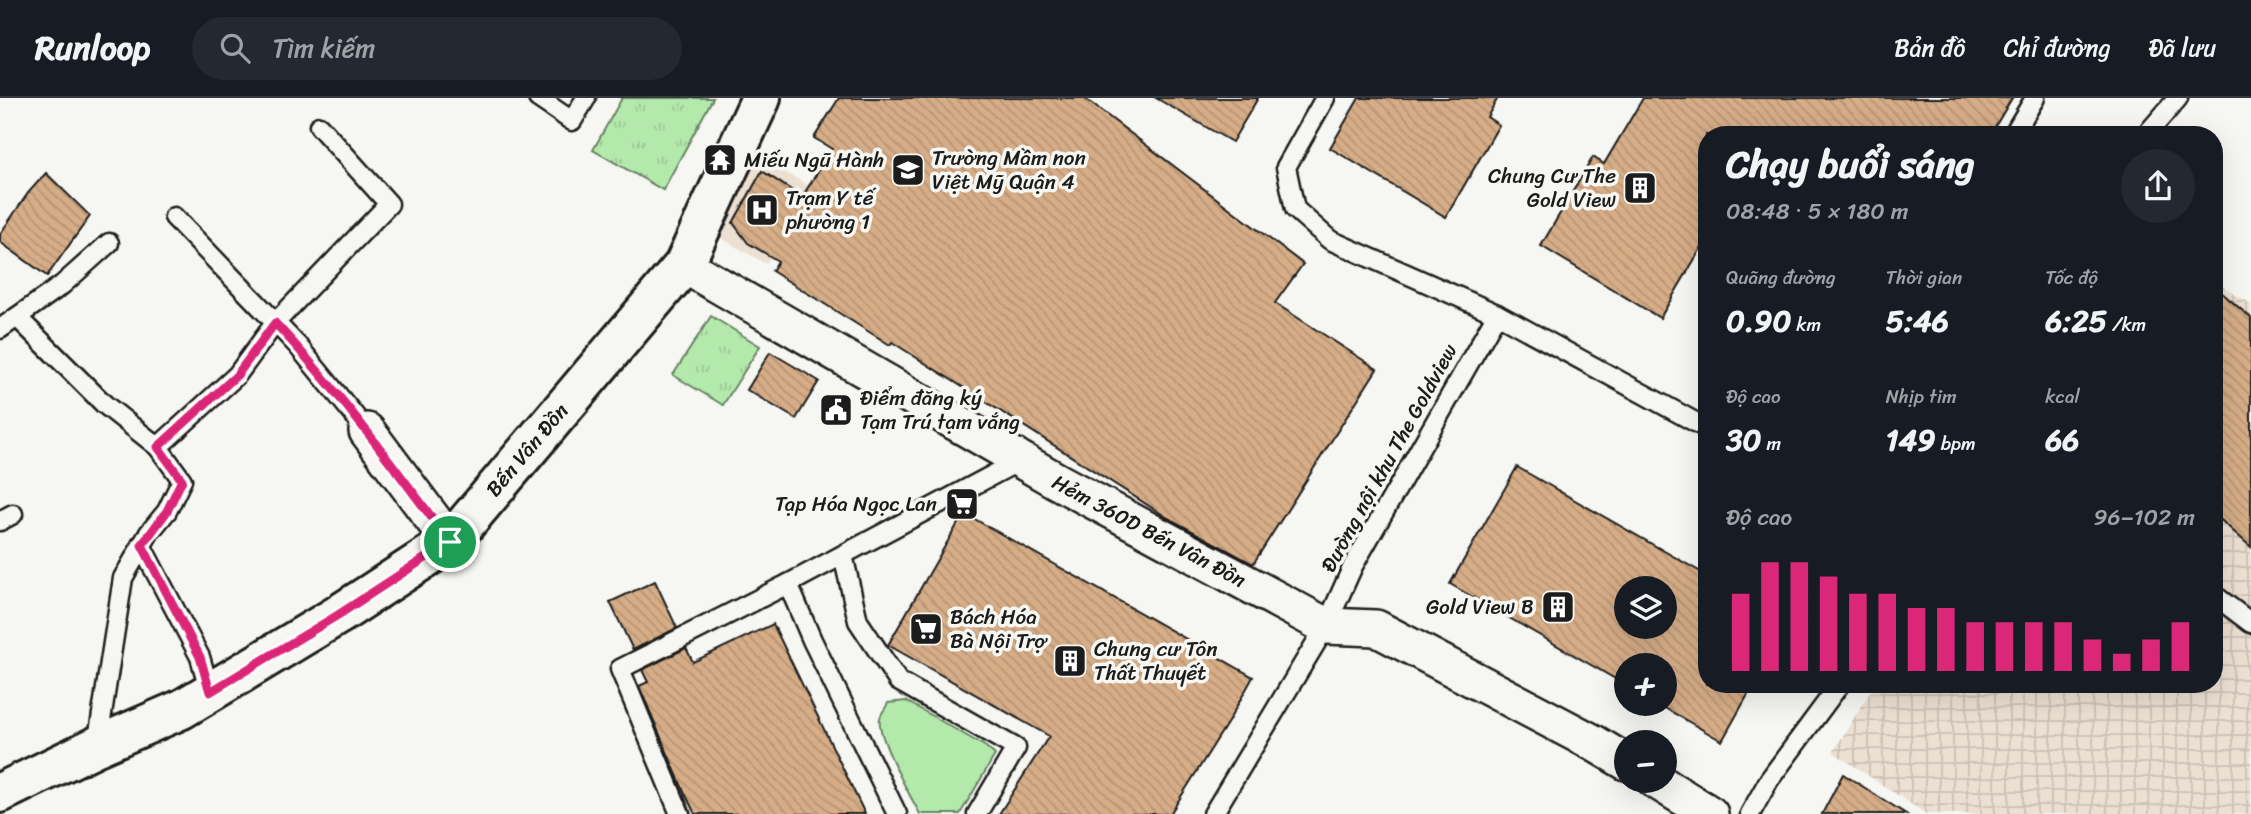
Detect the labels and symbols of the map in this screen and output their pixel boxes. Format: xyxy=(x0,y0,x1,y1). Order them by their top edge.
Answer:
place label: Trường Mầm non Việt Mỹ Quận 4 xyxy=(932,139,1086,201)
temple icon: Miếu Ngũ Hành xyxy=(701,141,739,179)
place label: Miếu Ngũ Hành xyxy=(744,141,884,179)
school or university icon: Trường Mầm non Việt Mỹ Quận 4 xyxy=(889,151,927,189)
place label: Chung Cư The Gold View xyxy=(1488,157,1616,219)
building icon: Chung Cư The Gold View xyxy=(1621,169,1659,207)
place label: Trạm Y tế phường 1 xyxy=(785,179,877,241)
hospital icon: Trạm Y tế phường 1 xyxy=(743,191,781,229)
street label: Đường nội khu The Goldview xyxy=(1310,336,1468,580)
place label: Điểm đăng ký Tạm Trú tạm vắng xyxy=(860,379,1020,441)
public building icon: Điểm đăng ký Tạm Trú tạm vắng xyxy=(817,391,855,429)
street label: Bến Vân Đồn xyxy=(476,394,578,506)
street label: Hẻm 360D Bến Vân Đồn xyxy=(1045,464,1253,598)
place label: Tạp Hóa Ngọc Lan xyxy=(775,485,937,523)
supermarket icon: Tạp Hóa Ngọc Lan xyxy=(943,485,981,523)
pin xyxy=(420,512,480,572)
place label: Gold View B xyxy=(1426,588,1534,626)
building icon: Gold View B xyxy=(1539,588,1577,626)
place label: Bách Hóa Bà Nội Trợ xyxy=(950,598,1048,660)
supermarket icon: Bách Hóa Bà Nội Trợ xyxy=(907,610,945,648)
place label: Chung cư Tôn Thất Thuyết xyxy=(1094,630,1218,692)
building icon: Chung cư Tôn Thất Thuyết xyxy=(1051,642,1089,680)

